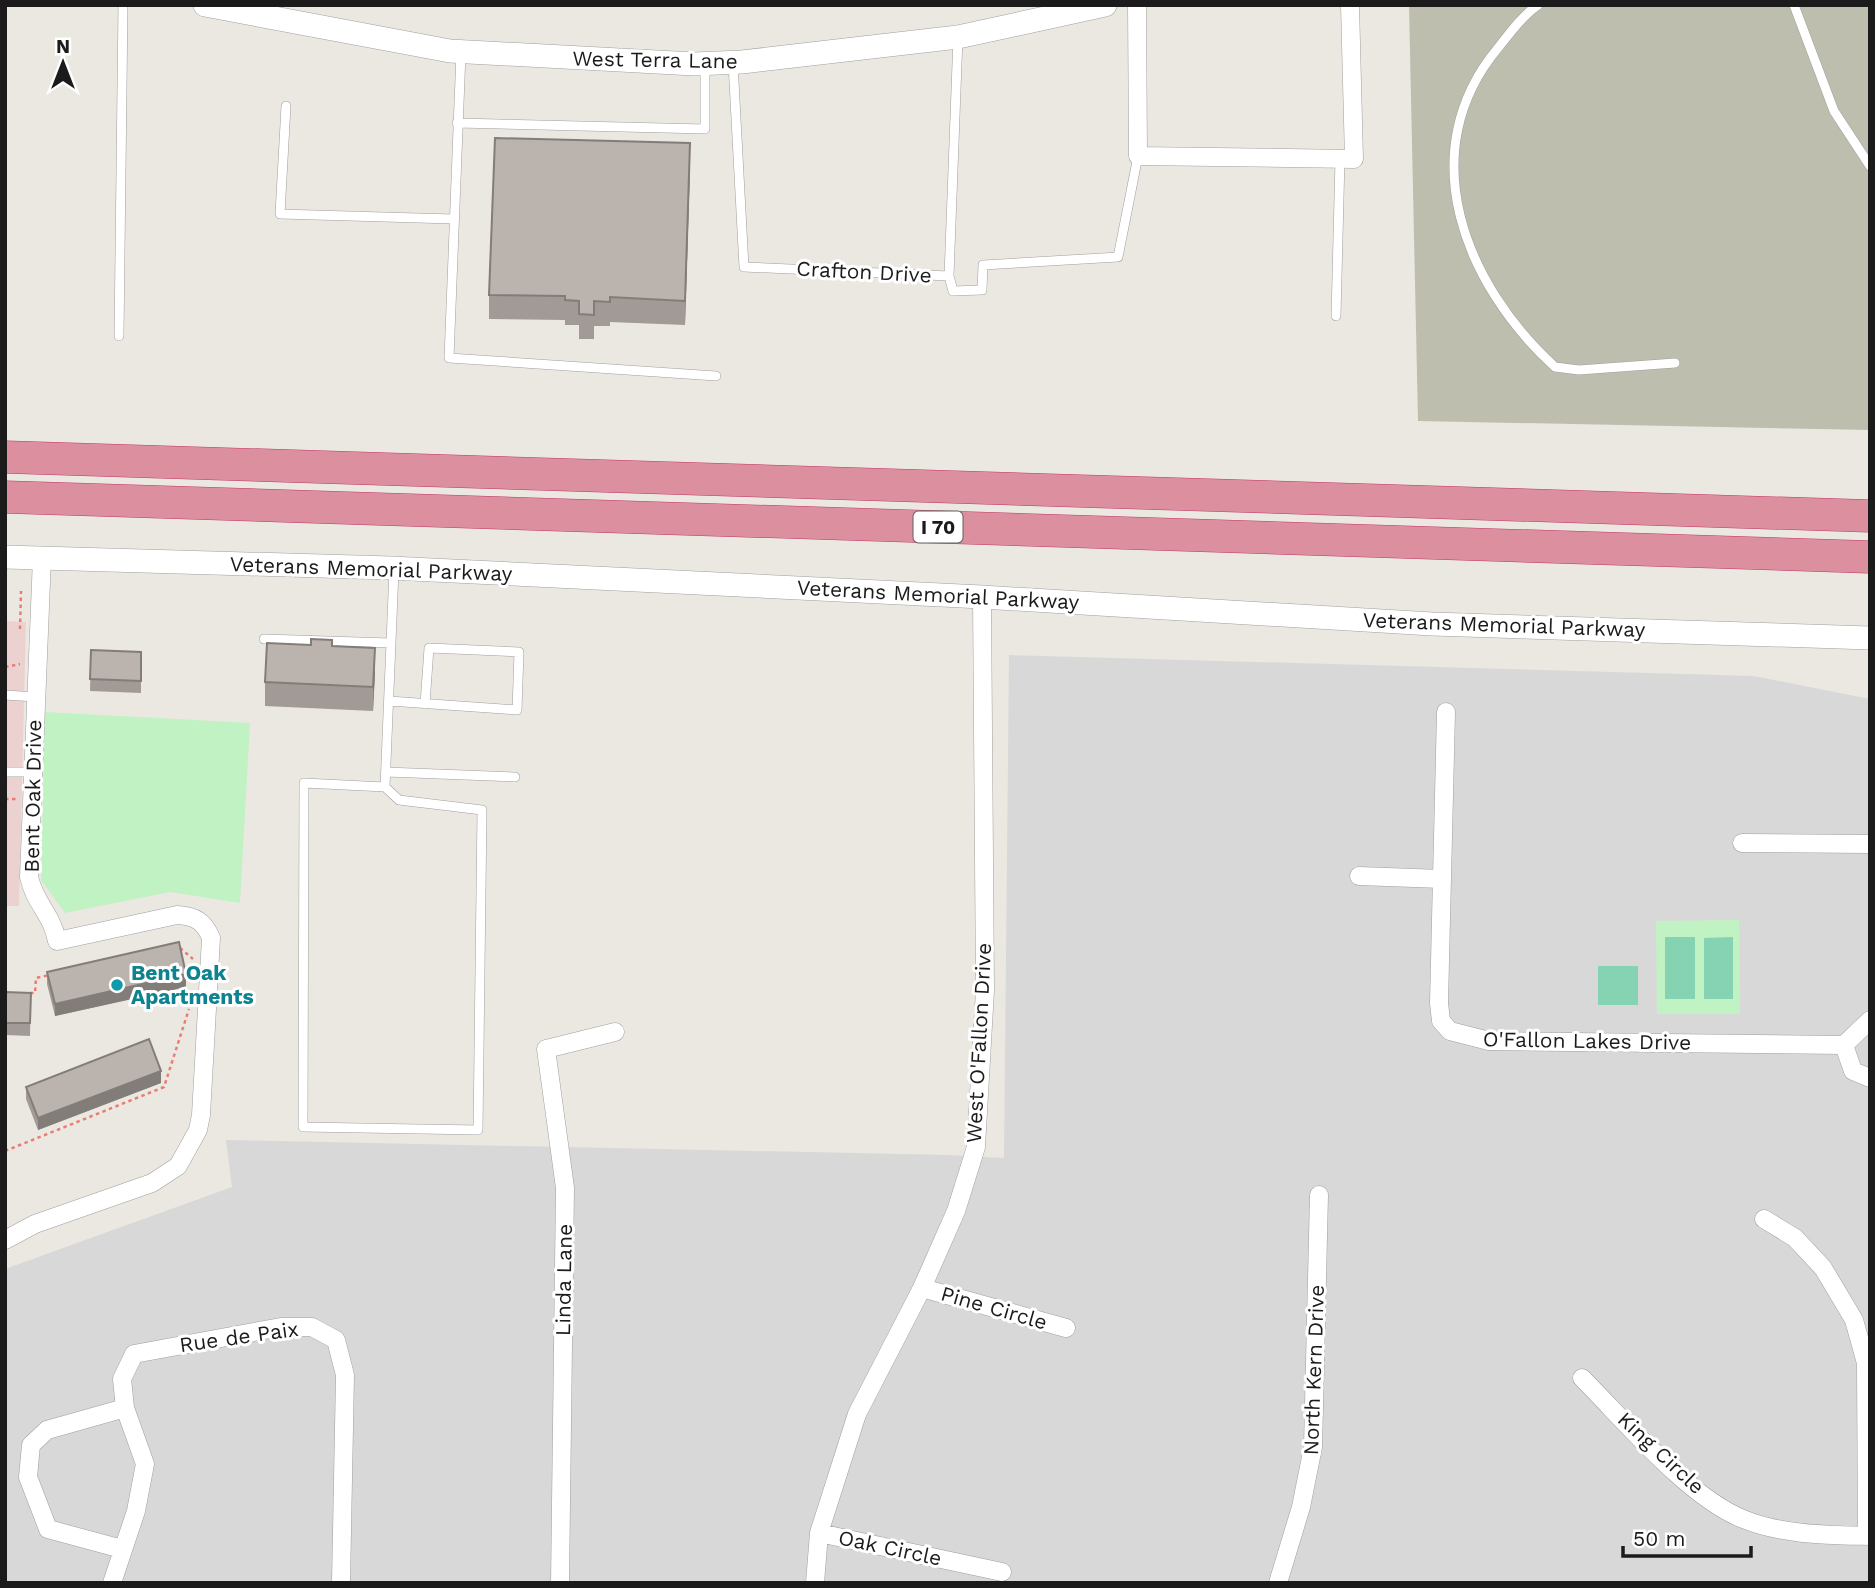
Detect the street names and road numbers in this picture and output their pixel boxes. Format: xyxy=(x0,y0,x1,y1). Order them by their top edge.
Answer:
street label: West Terra Lane xyxy=(572,46,738,73)
street label: Crafton Drive xyxy=(796,255,932,288)
road number: I 70 xyxy=(914,512,962,542)
street label: Veterans Memorial Parkway xyxy=(229,551,513,586)
street label: Veterans Memorial Parkway xyxy=(796,575,1080,614)
street label: Veterans Memorial Parkway xyxy=(1362,607,1646,642)
street label: Bent Oak Drive xyxy=(19,719,46,873)
street label: West O'Fallon Drive xyxy=(961,942,996,1144)
street label: O'Fallon Lakes Drive xyxy=(1483,1026,1691,1055)
street label: Linda Lane xyxy=(550,1224,577,1336)
street label: Pine Circle xyxy=(938,1280,1050,1335)
street label: North Kern Drive xyxy=(1298,1284,1329,1456)
street label: Rue de Paix xyxy=(178,1316,300,1357)
street label: King Circle xyxy=(1613,1406,1710,1499)
street label: Oak Circle xyxy=(836,1524,944,1571)

